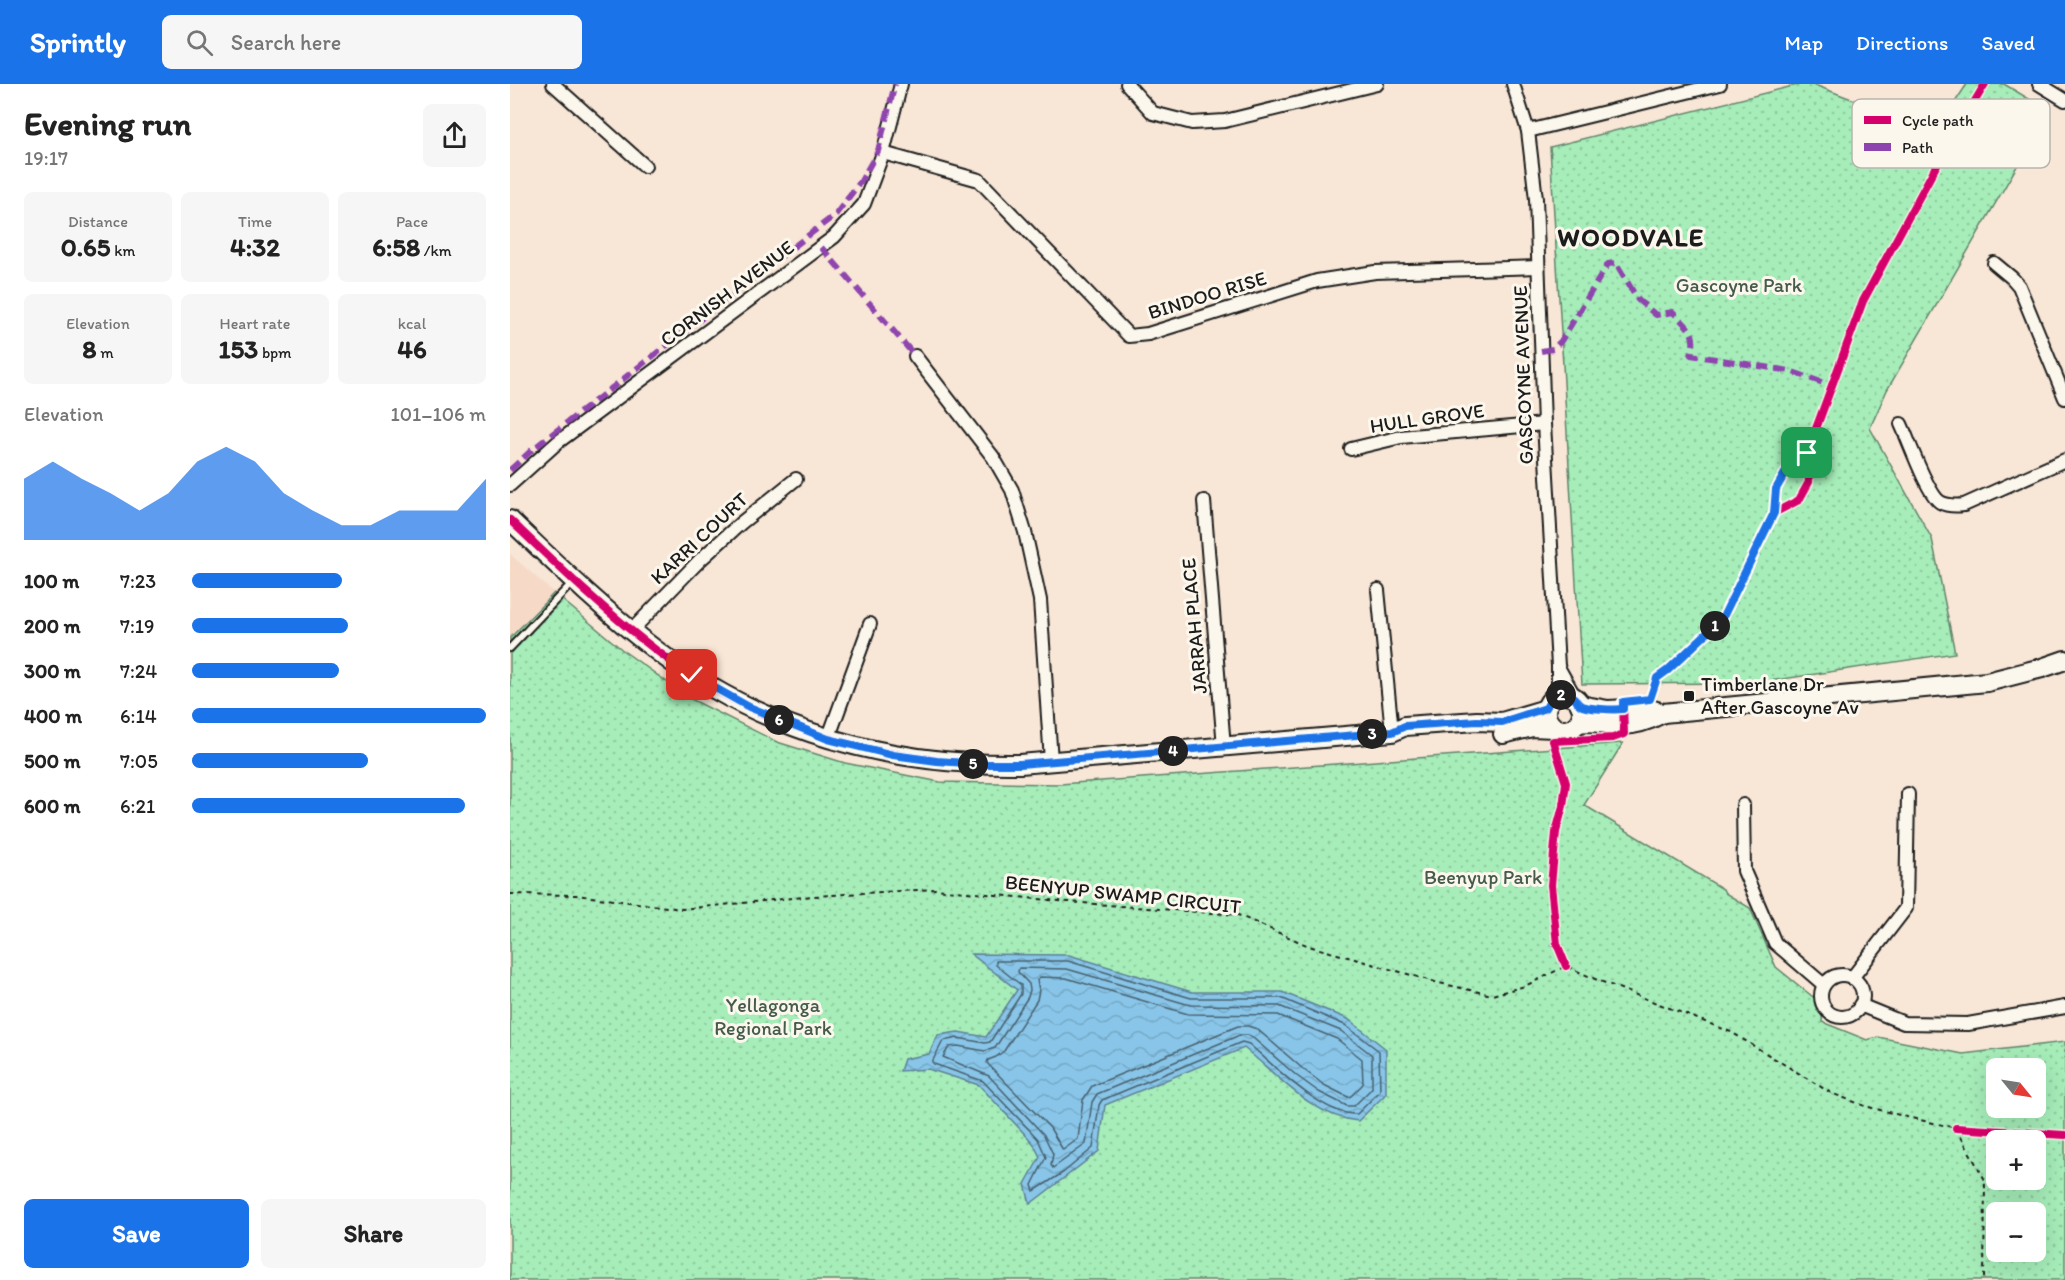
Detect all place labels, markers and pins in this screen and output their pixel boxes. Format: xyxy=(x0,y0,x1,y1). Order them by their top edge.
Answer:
pin xyxy=(1781,427,1832,478)
pin: 1 xyxy=(1700,611,1730,641)
pin xyxy=(666,649,717,700)
place label: Timberlane Dr After Gascoyne Av xyxy=(1701,672,1859,719)
pin: 2 xyxy=(1546,680,1576,710)
marker: Timberlane Dr After Gascoyne Av xyxy=(1682,689,1696,703)
pin: 6 xyxy=(764,705,794,735)
pin: 3 xyxy=(1357,719,1387,749)
pin: 4 xyxy=(1158,736,1188,766)
pin: 5 xyxy=(958,749,988,779)

